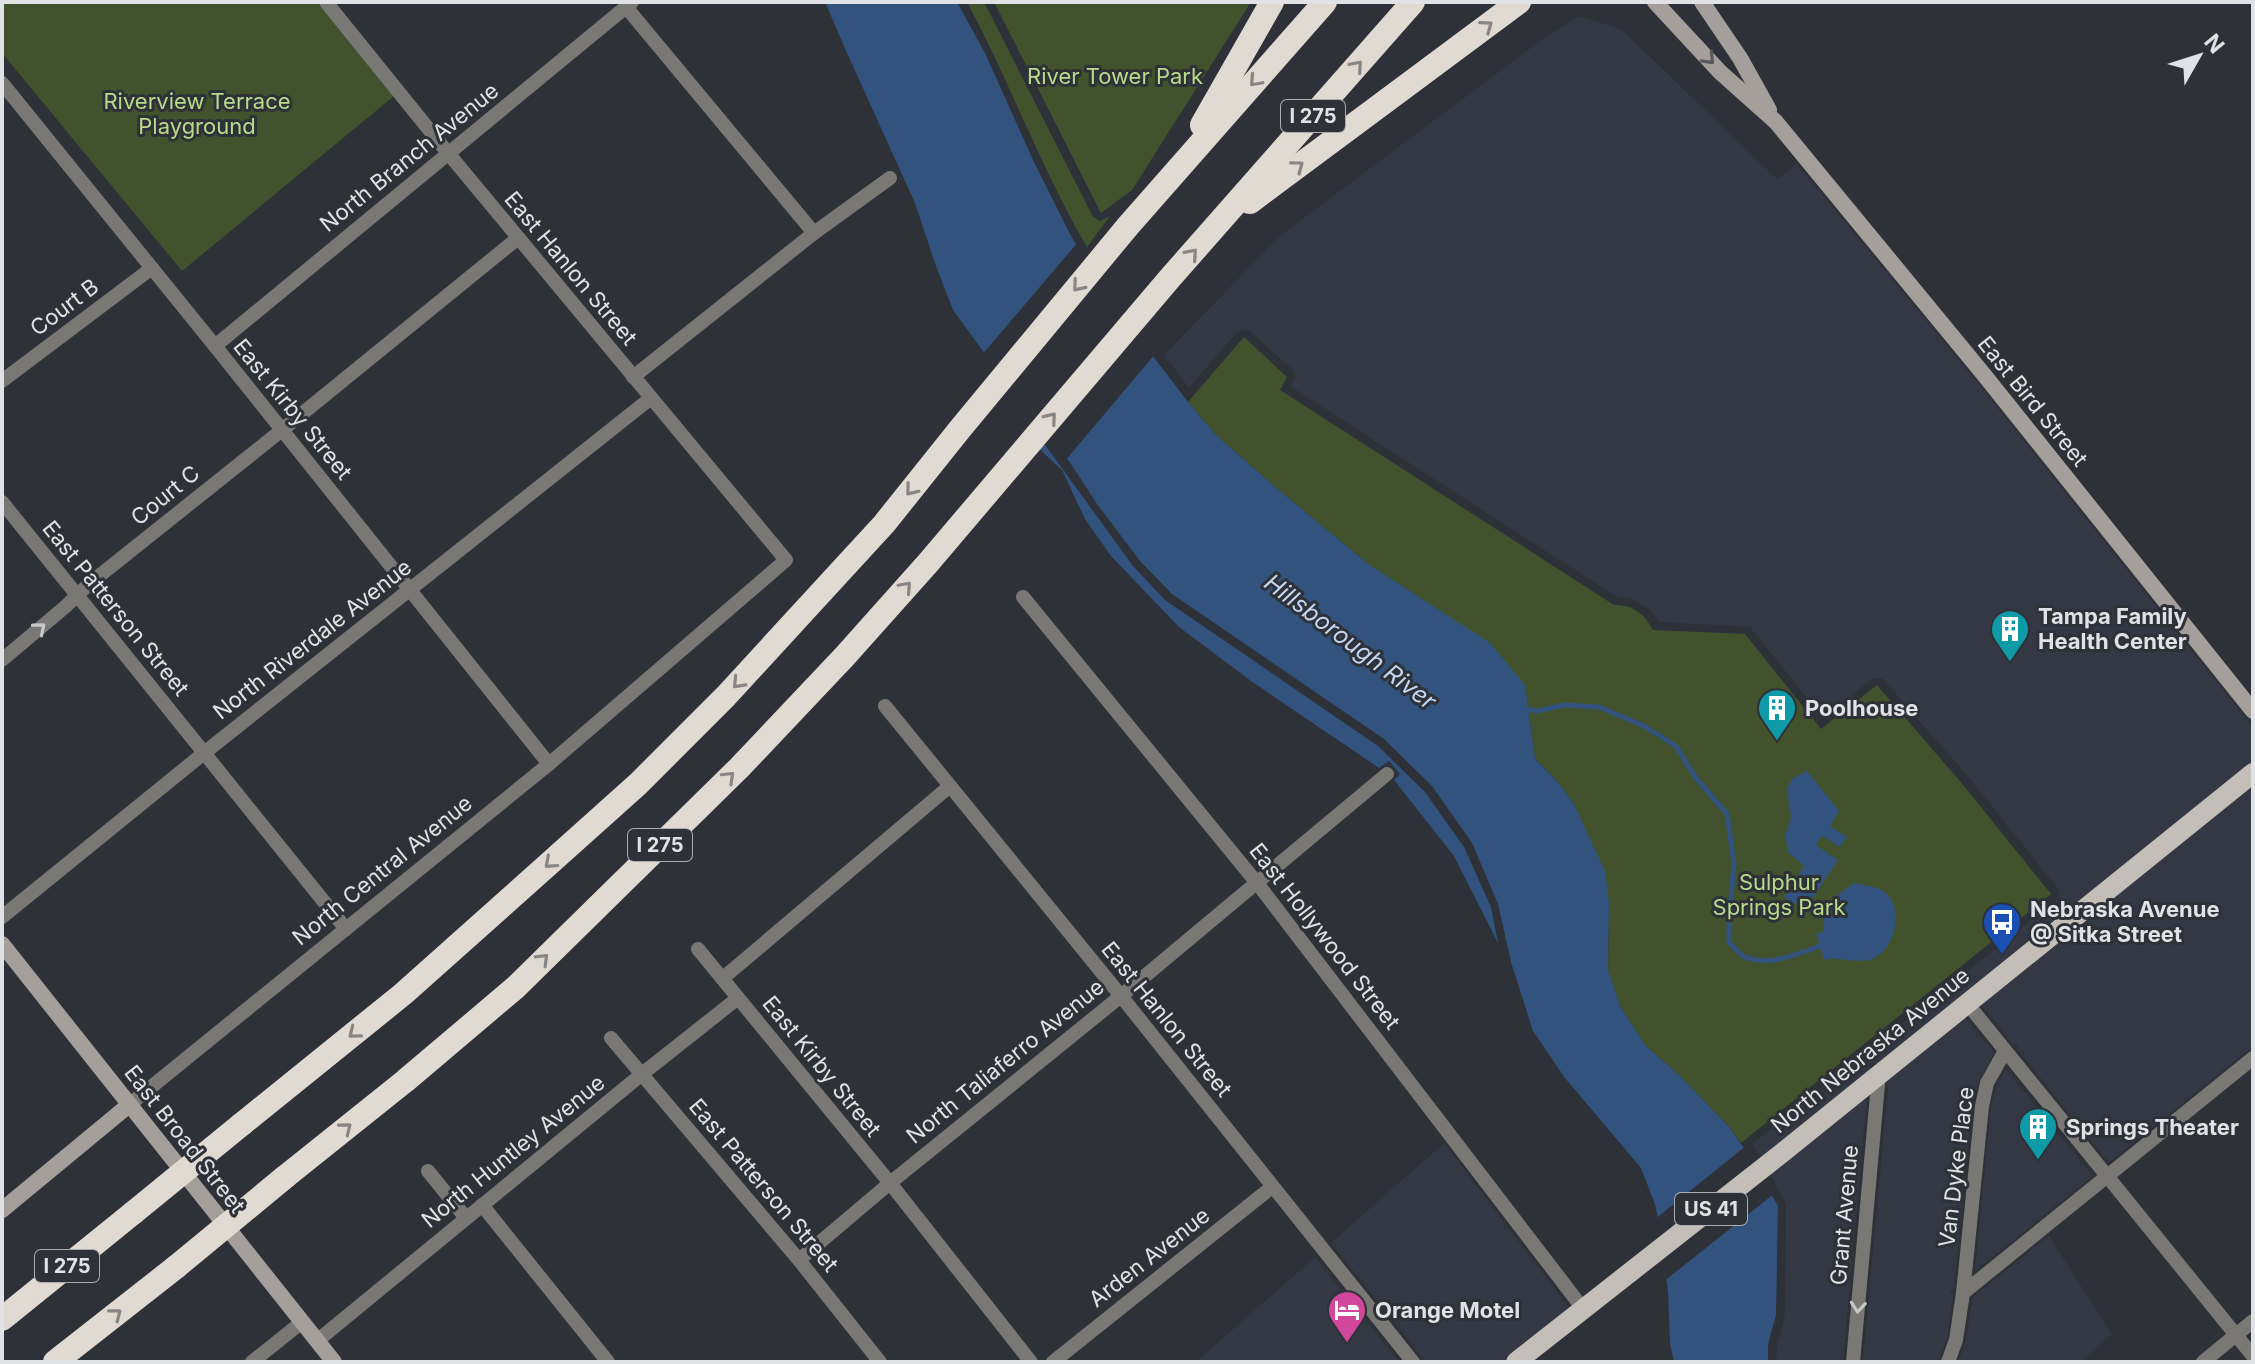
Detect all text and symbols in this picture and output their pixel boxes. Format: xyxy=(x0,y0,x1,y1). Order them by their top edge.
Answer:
north arrow xyxy=(2159,16,2239,96)
one-way arrow xyxy=(1478,22,1493,36)
text: N xyxy=(2199,29,2230,58)
one-way arrow xyxy=(1699,50,1714,64)
one-way arrow xyxy=(1347,60,1362,75)
park label: River Tower Park xyxy=(1027,63,1203,89)
one-way arrow xyxy=(1250,72,1265,87)
street label: North Branch Avenue xyxy=(315,77,503,237)
park label: Riverview Terrace Playground xyxy=(103,88,291,139)
road number: I 275 xyxy=(1281,100,1345,132)
one-way arrow xyxy=(1289,162,1304,176)
street label: East Hanlon Street xyxy=(499,186,643,350)
one-way arrow xyxy=(1182,248,1196,263)
street label: Court B xyxy=(25,273,103,341)
one-way arrow xyxy=(1073,277,1088,291)
street label: East Bird Street xyxy=(1973,331,2093,471)
street label: East Kirby Street xyxy=(228,333,358,485)
one-way arrow xyxy=(1041,413,1056,428)
street label: Court C xyxy=(126,460,204,530)
one-way arrow xyxy=(906,481,921,495)
street label: East Patterson Street xyxy=(37,515,195,701)
street label: North Riverdale Avenue xyxy=(208,554,416,724)
water label: Hillsborough River xyxy=(1259,568,1442,716)
one-way arrow xyxy=(897,582,911,597)
place label: Tampa Family Health Center xyxy=(2038,603,2187,654)
building icon: Tampa Family Health Center xyxy=(1989,608,2031,663)
one-way arrow xyxy=(31,623,45,638)
one-way arrow xyxy=(732,674,747,688)
building icon: Poolhouse xyxy=(1756,687,1798,742)
place label: Poolhouse xyxy=(1805,695,1918,721)
one-way arrow xyxy=(720,772,734,787)
street label: North Central Avenue xyxy=(287,790,477,950)
road number: I 275 xyxy=(628,829,692,861)
street label: East Hollywood Street xyxy=(1244,838,1406,1034)
one-way arrow xyxy=(545,853,560,868)
park label: Sulphur Springs Park xyxy=(1713,869,1845,920)
place label: Nebraska Avenue @ Sitka Street xyxy=(2030,896,2220,947)
bus stop icon: Nebraska Avenue @ Sitka Street xyxy=(1981,901,2023,956)
street label: East Hanlon Street xyxy=(1096,936,1238,1102)
one-way arrow xyxy=(534,954,549,968)
street label: North Nebraska Avenue xyxy=(1766,962,1974,1138)
street label: North Taliaferro Avenue xyxy=(901,973,1109,1149)
street label: East Kirby Street xyxy=(757,990,887,1142)
one-way arrow xyxy=(349,1023,363,1038)
street label: East Broad Street xyxy=(119,1060,251,1218)
street label: North Huntley Avenue xyxy=(416,1069,610,1233)
street label: Van Dyke Place xyxy=(1933,1085,1979,1249)
street label: East Patterson Street xyxy=(684,1093,844,1277)
building icon: Springs Theater xyxy=(2017,1106,2059,1161)
place label: Springs Theater xyxy=(2066,1114,2239,1140)
one-way arrow xyxy=(337,1124,352,1138)
street label: Grant Avenue xyxy=(1825,1144,1863,1286)
road number: US 41 xyxy=(1675,1193,1747,1225)
street label: Arden Avenue xyxy=(1084,1202,1214,1312)
road number: I 275 xyxy=(35,1250,99,1282)
hotel icon: Orange Motel xyxy=(1326,1289,1368,1344)
place label: Orange Motel xyxy=(1375,1297,1520,1323)
one-way arrow xyxy=(1849,1301,1866,1314)
one-way arrow xyxy=(107,1310,122,1324)

